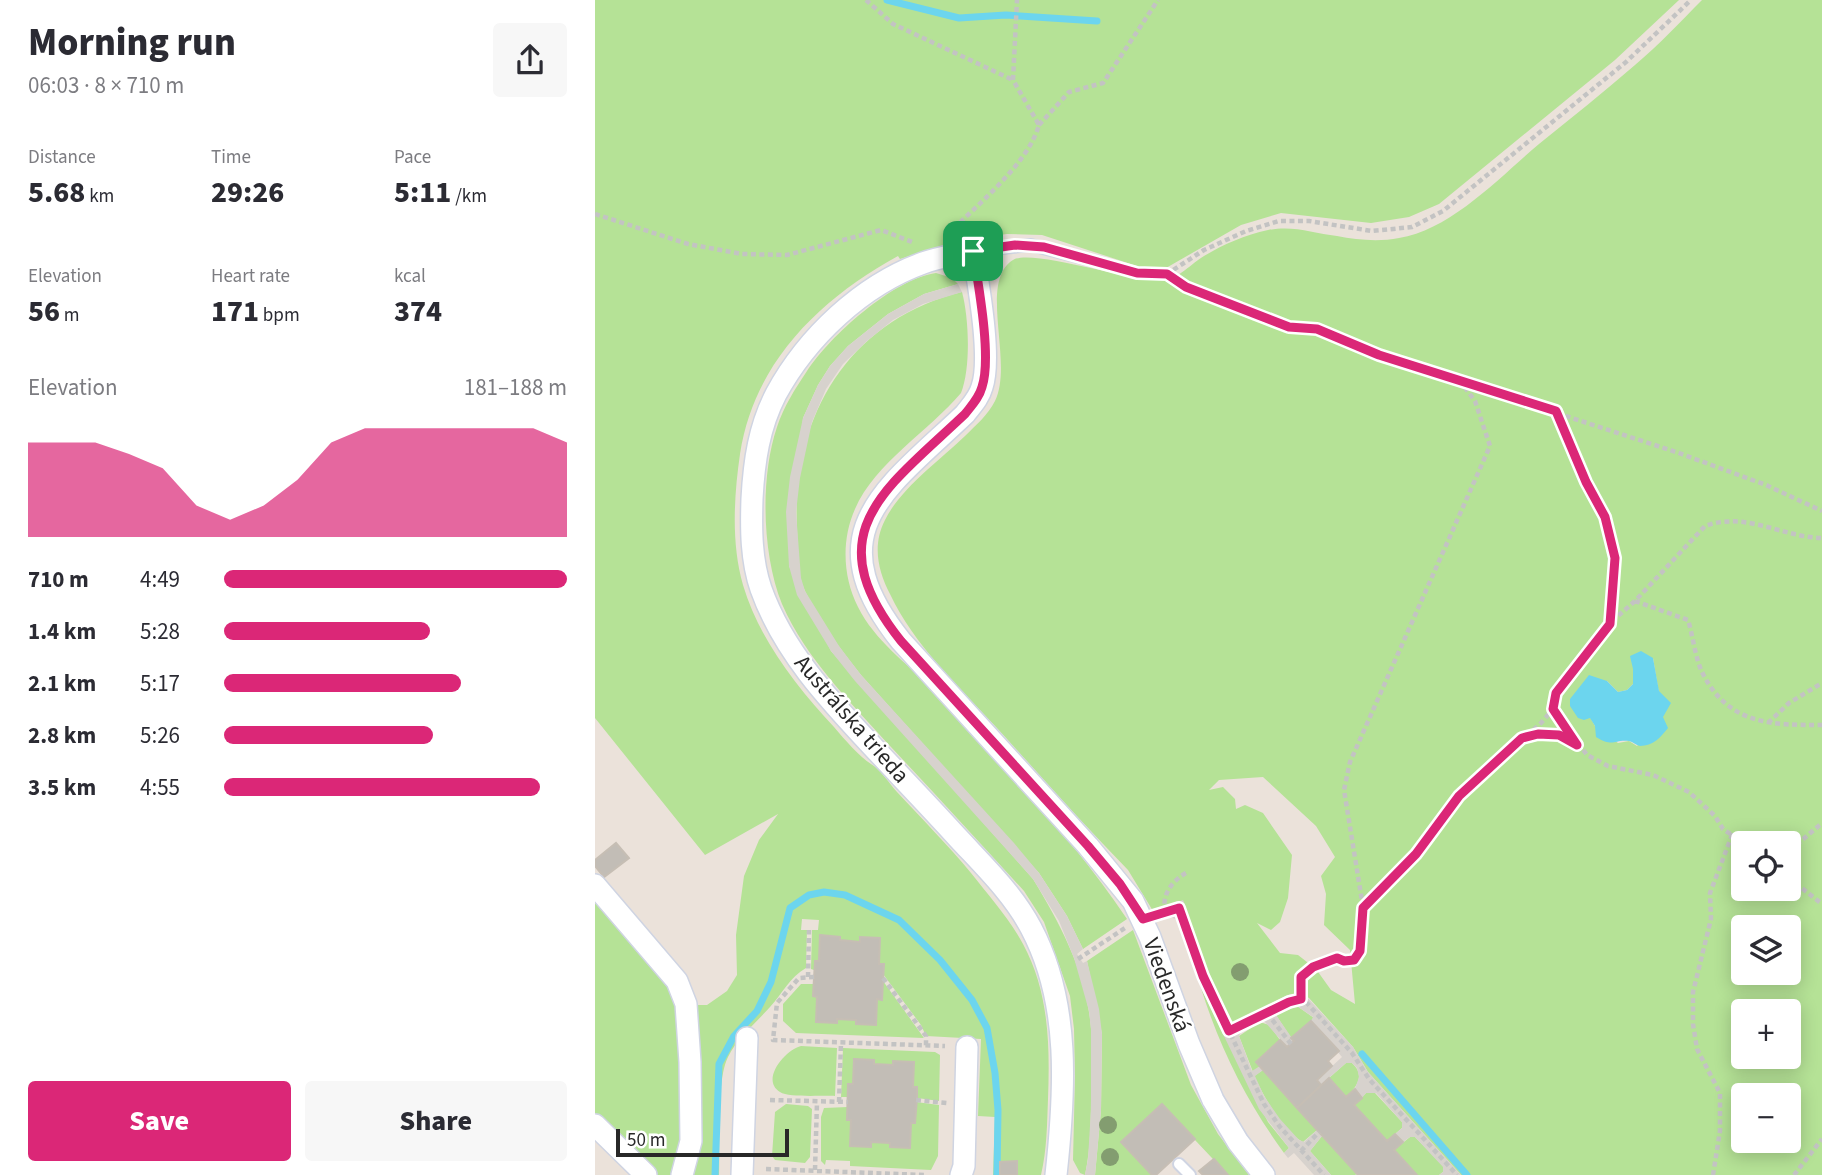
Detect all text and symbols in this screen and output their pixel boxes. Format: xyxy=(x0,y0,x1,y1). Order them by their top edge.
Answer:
text: Morning run xyxy=(28,16,236,70)
button: share xyxy=(493,23,567,97)
text: 06:03 · 8 × 710 m xyxy=(28,69,184,102)
text: Distance xyxy=(28,144,96,171)
text: Time xyxy=(211,144,251,171)
text: Pace xyxy=(394,144,431,171)
text: 5.68 xyxy=(28,171,85,214)
text: 29:26 xyxy=(211,171,284,214)
text: 5:11 xyxy=(394,171,451,214)
text: km xyxy=(85,183,114,210)
text: /km xyxy=(451,183,487,210)
pin xyxy=(943,221,1003,281)
icon: arrive xyxy=(954,232,992,270)
text: Elevation xyxy=(28,263,102,290)
text: Heart rate xyxy=(211,263,290,290)
text: kcal xyxy=(394,263,426,290)
text: 56 xyxy=(28,290,60,333)
text: 171 xyxy=(211,290,259,333)
text: 374 xyxy=(394,290,442,333)
text: m xyxy=(60,302,80,329)
text: bpm xyxy=(259,302,300,329)
text: Elevation xyxy=(28,371,118,404)
text: 181–188 m xyxy=(464,371,567,404)
text: 710 m xyxy=(28,563,89,596)
text: 4:49 xyxy=(140,563,180,596)
text: 1.4 km xyxy=(28,615,96,648)
text: 5:28 xyxy=(140,615,180,648)
street label: Austrálska trieda xyxy=(787,647,917,791)
text: 2.1 km xyxy=(28,667,96,700)
text: 5:17 xyxy=(140,667,180,700)
text: 2.8 km xyxy=(28,719,96,752)
text: 5:26 xyxy=(140,719,180,752)
text: 3.5 km xyxy=(28,771,96,804)
text: 4:55 xyxy=(140,771,180,804)
map controls xyxy=(1731,831,1801,1153)
button: locate xyxy=(1731,831,1801,901)
button: layers xyxy=(1731,915,1801,985)
street label: Viedenská xyxy=(1135,933,1199,1037)
button: + xyxy=(1731,999,1801,1069)
button: Save xyxy=(28,1081,291,1161)
button: Share xyxy=(305,1081,567,1161)
button: − xyxy=(1731,1083,1801,1153)
scale bar xyxy=(616,1126,789,1158)
text: 50 m xyxy=(627,1127,665,1154)

